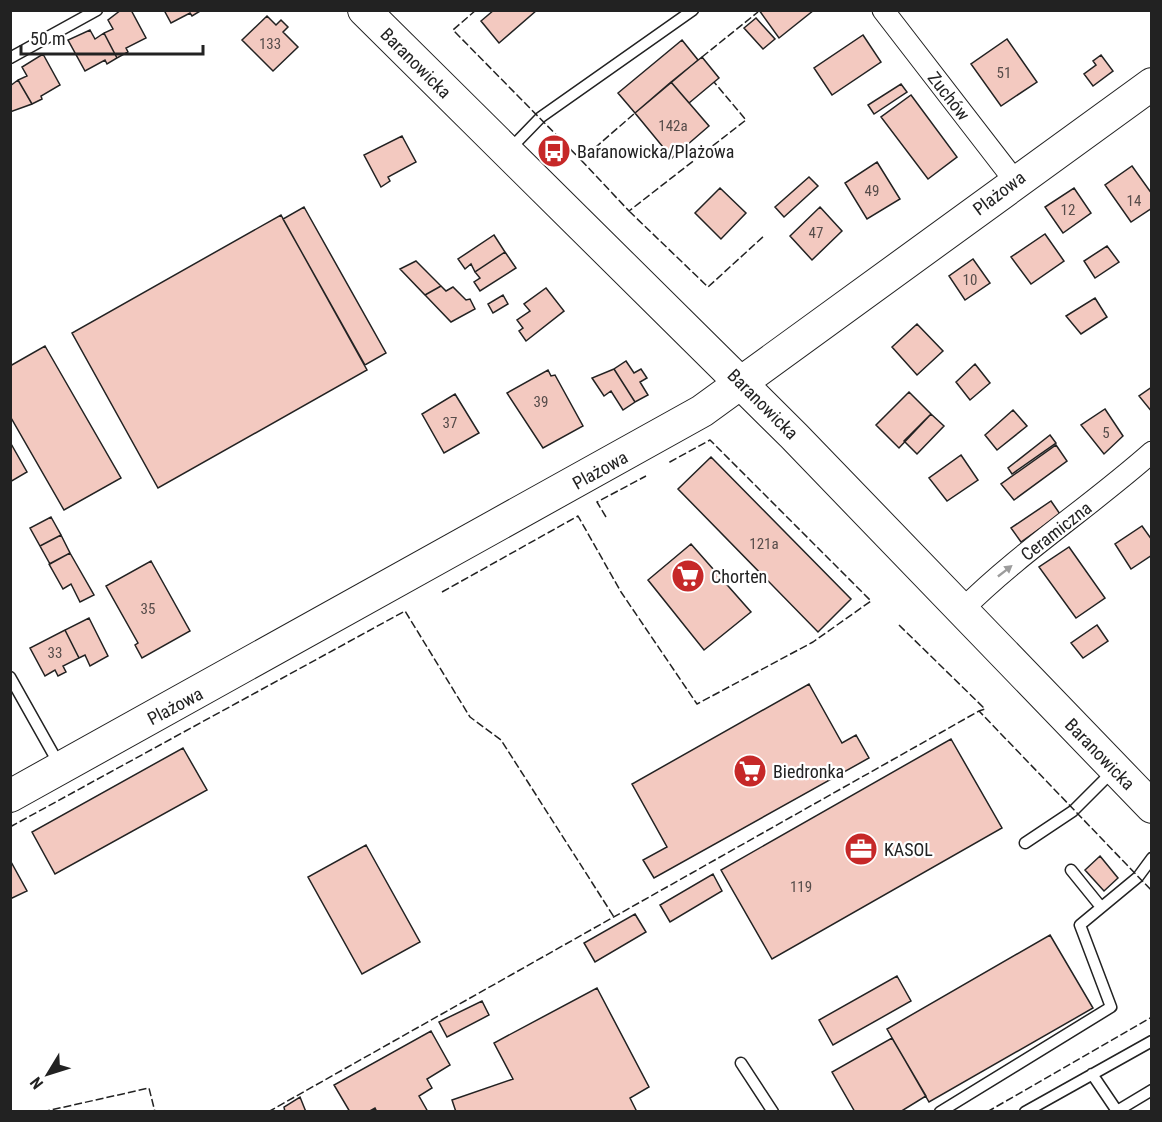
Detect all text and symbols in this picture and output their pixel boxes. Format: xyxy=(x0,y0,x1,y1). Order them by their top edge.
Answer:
scale bar xyxy=(21,18,202,56)
street label: Baranowicka xyxy=(376,23,456,103)
text: 50 m xyxy=(30,28,65,49)
house number: 133 xyxy=(259,35,281,53)
house number: 51 xyxy=(997,64,1011,82)
street label: Zuchów xyxy=(924,68,975,125)
house number: 142a xyxy=(658,117,688,135)
bus stop icon: Baranowicka/Plażowa xyxy=(536,133,572,169)
place label: Baranowicka/Plażowa xyxy=(577,141,734,162)
street label: Plażowa xyxy=(969,167,1029,219)
house number: 49 xyxy=(865,182,879,200)
house number: 14 xyxy=(1127,192,1141,210)
house number: 12 xyxy=(1061,201,1075,219)
house number: 47 xyxy=(809,224,823,242)
house number: 10 xyxy=(963,271,977,289)
street label: Baranowicka xyxy=(723,364,803,444)
house number: 39 xyxy=(534,393,548,411)
house number: 37 xyxy=(443,414,457,432)
house number: 5 xyxy=(1102,424,1110,442)
street label: Plażowa xyxy=(569,446,631,494)
street label: Ceramiczna xyxy=(1017,497,1095,565)
house number: 121a xyxy=(749,535,779,553)
supermarket icon: Chorten xyxy=(670,558,706,594)
one-way arrow xyxy=(997,565,1012,577)
place label: Chorten xyxy=(711,566,767,587)
house number: 35 xyxy=(141,600,155,618)
house number: 33 xyxy=(48,644,62,662)
street label: Plażowa xyxy=(144,683,206,729)
street label: Baranowicka xyxy=(1061,714,1139,794)
supermarket icon: Biedronka xyxy=(732,753,768,789)
place label: Biedronka xyxy=(773,761,844,782)
office icon: KASOL xyxy=(843,831,879,867)
place label: KASOL xyxy=(884,839,933,860)
house number: 119 xyxy=(790,878,812,896)
north arrow xyxy=(18,1044,78,1104)
text: N xyxy=(26,1073,47,1093)

